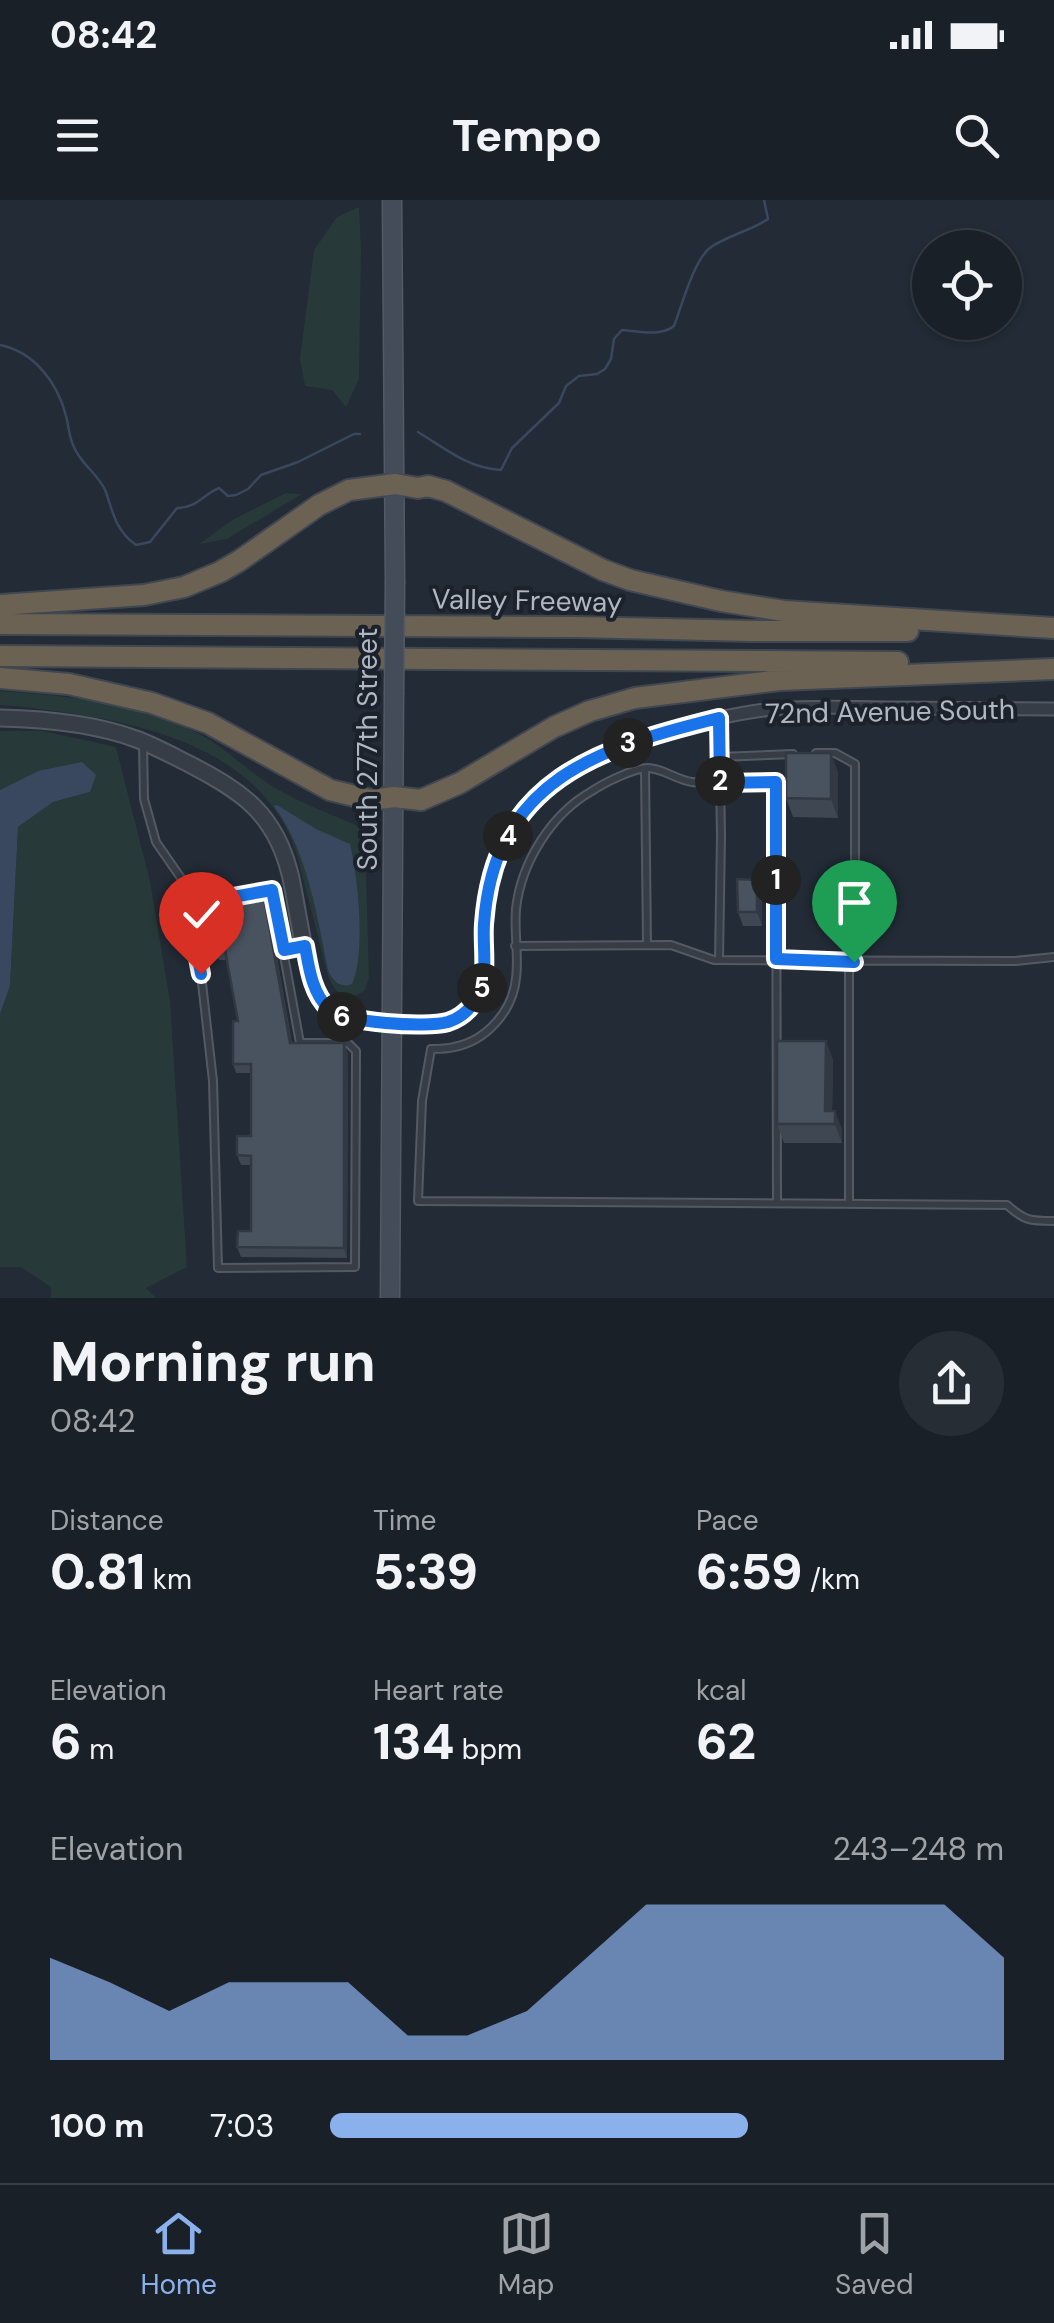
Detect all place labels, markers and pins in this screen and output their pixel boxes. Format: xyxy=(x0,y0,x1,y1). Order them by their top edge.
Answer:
pin: 3 xyxy=(603,718,653,768)
pin: 2 xyxy=(695,756,745,806)
pin: 4 xyxy=(483,811,533,861)
pin: 1 xyxy=(751,855,801,905)
pin xyxy=(812,860,897,963)
pin xyxy=(159,872,244,975)
pin: 5 xyxy=(457,963,507,1013)
pin: 6 xyxy=(317,992,367,1042)

